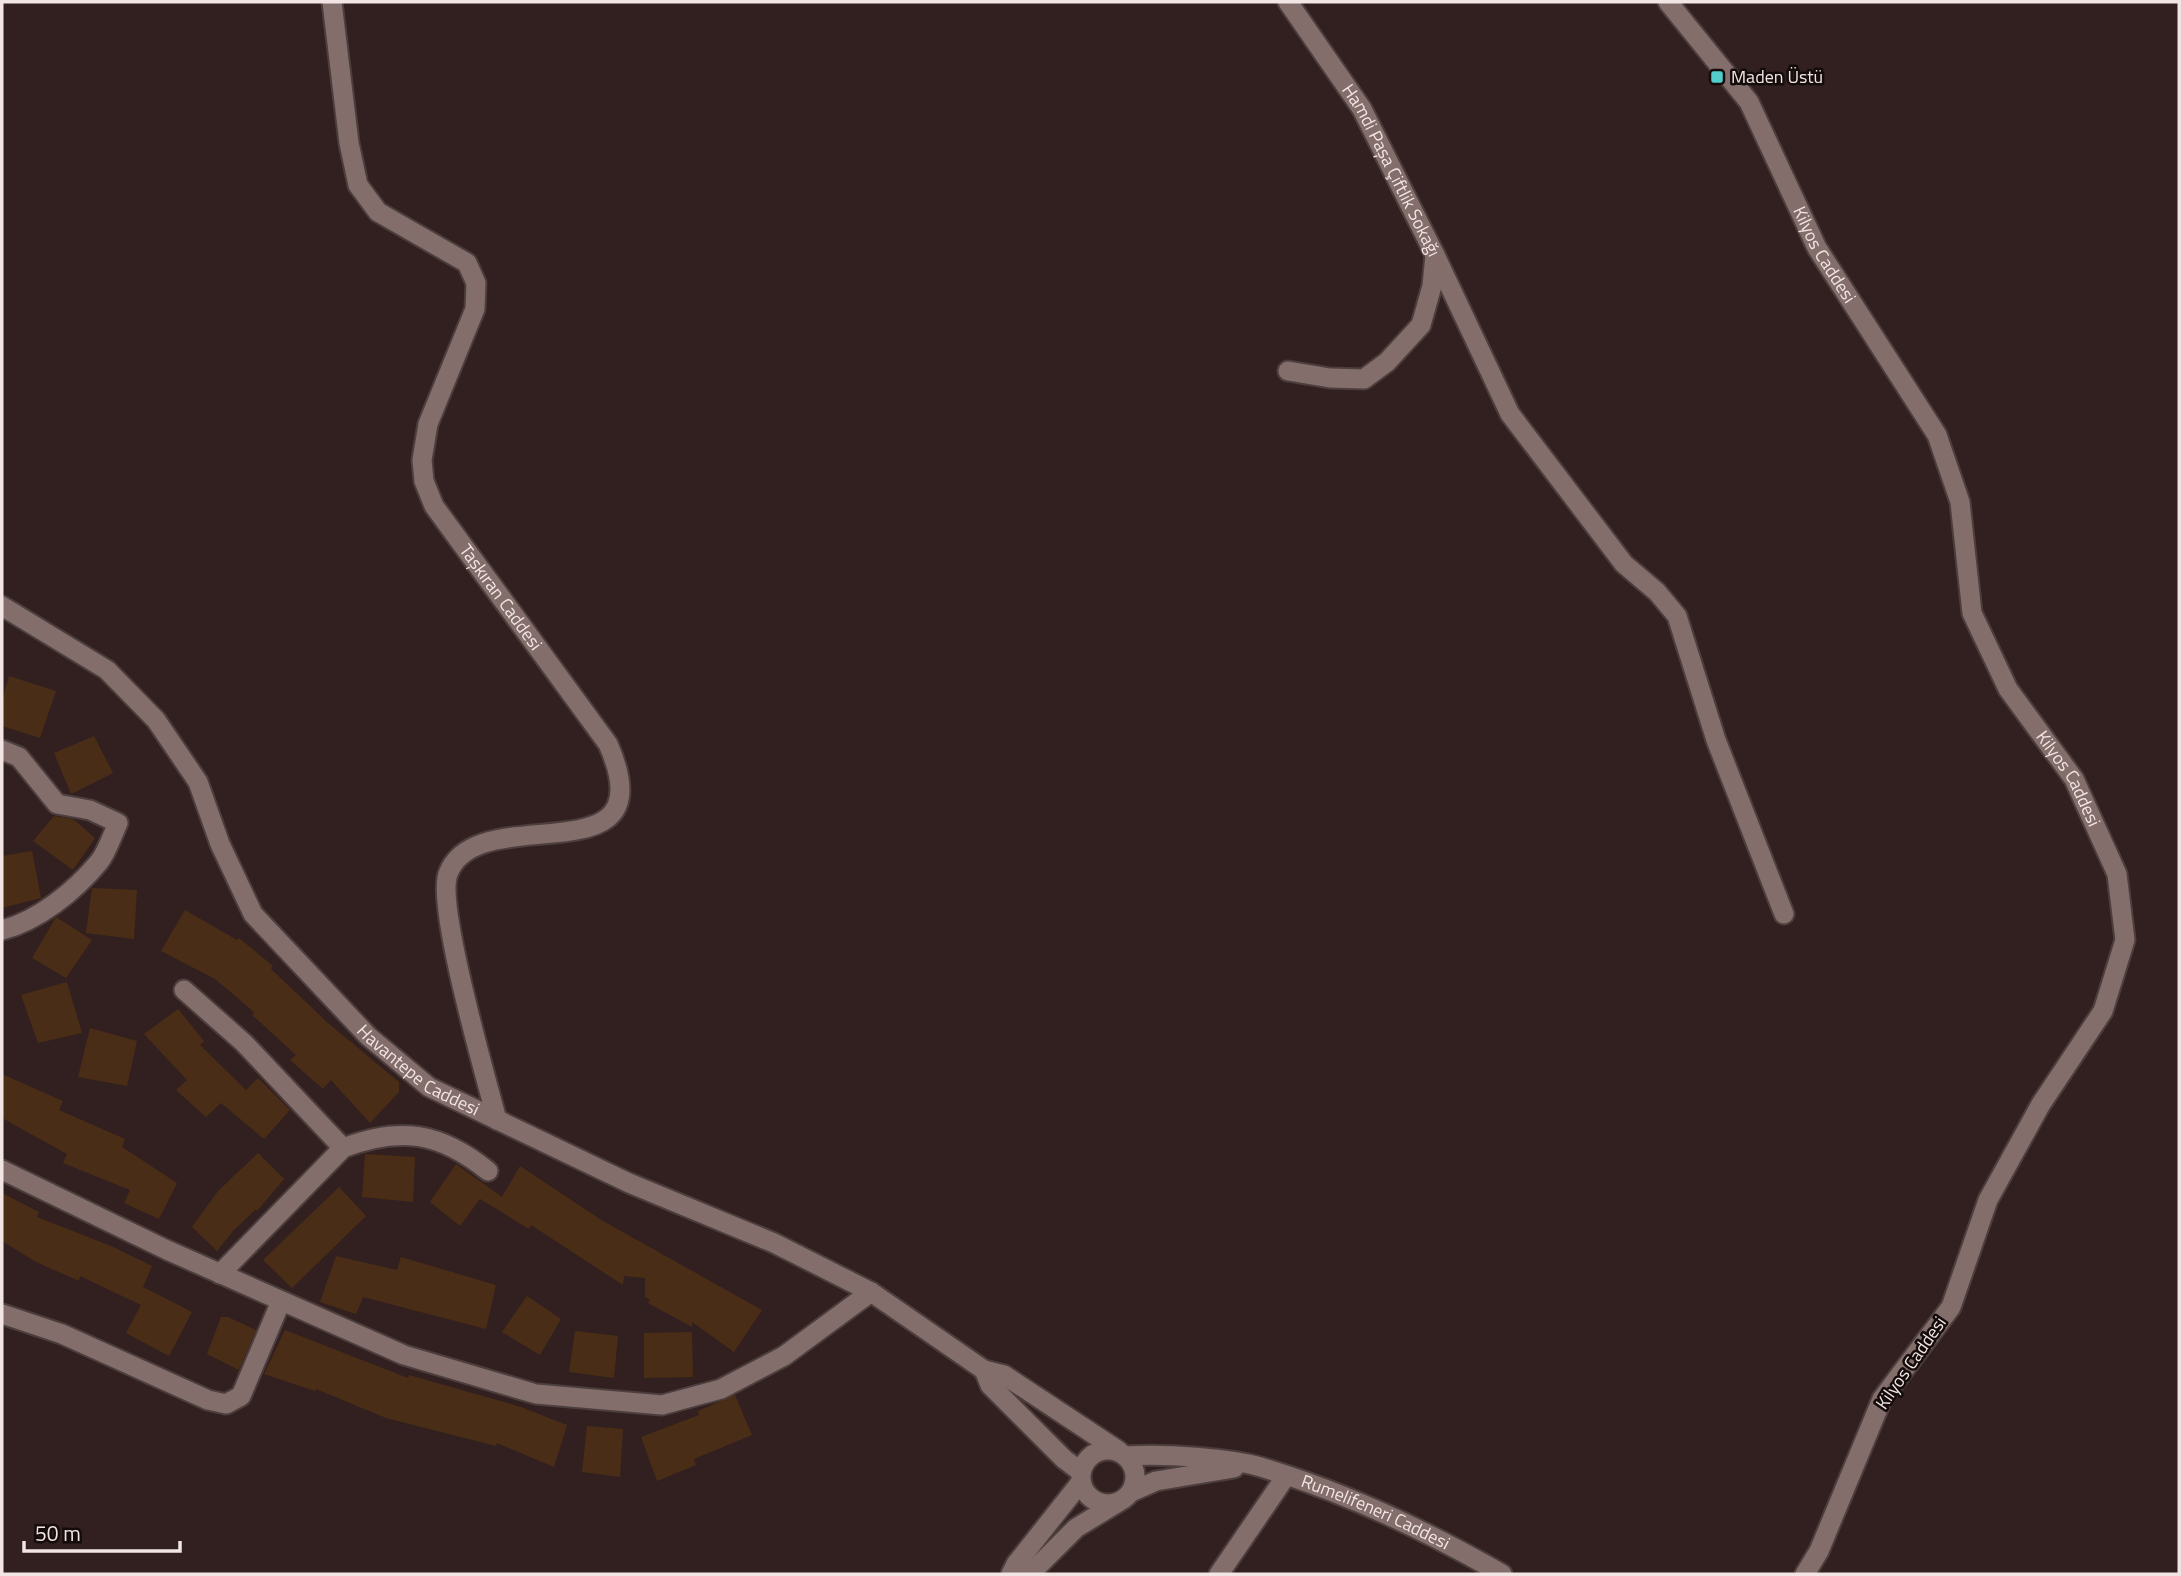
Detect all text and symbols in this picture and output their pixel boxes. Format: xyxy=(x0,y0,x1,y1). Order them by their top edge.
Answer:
place label: Maden Üstü xyxy=(1731,63,1823,90)
marker: Maden Üstü xyxy=(1709,69,1725,85)
street label: Hamdi Paşa Çiftlik Sokağı xyxy=(1335,78,1448,261)
street label: Kilyos Caddesi xyxy=(1786,201,1863,308)
street label: Taşkıran Caddesi xyxy=(453,538,549,656)
street label: Kilyos Caddesi xyxy=(2030,725,2108,831)
street label: Havantepe Caddesi xyxy=(351,1018,484,1122)
street label: Kilyos Caddesi xyxy=(1869,1311,1953,1415)
street label: Rumelifeneri Caddesi xyxy=(1298,1467,1455,1556)
scale bar xyxy=(24,1510,180,1554)
text: 50 m xyxy=(35,1517,81,1549)

